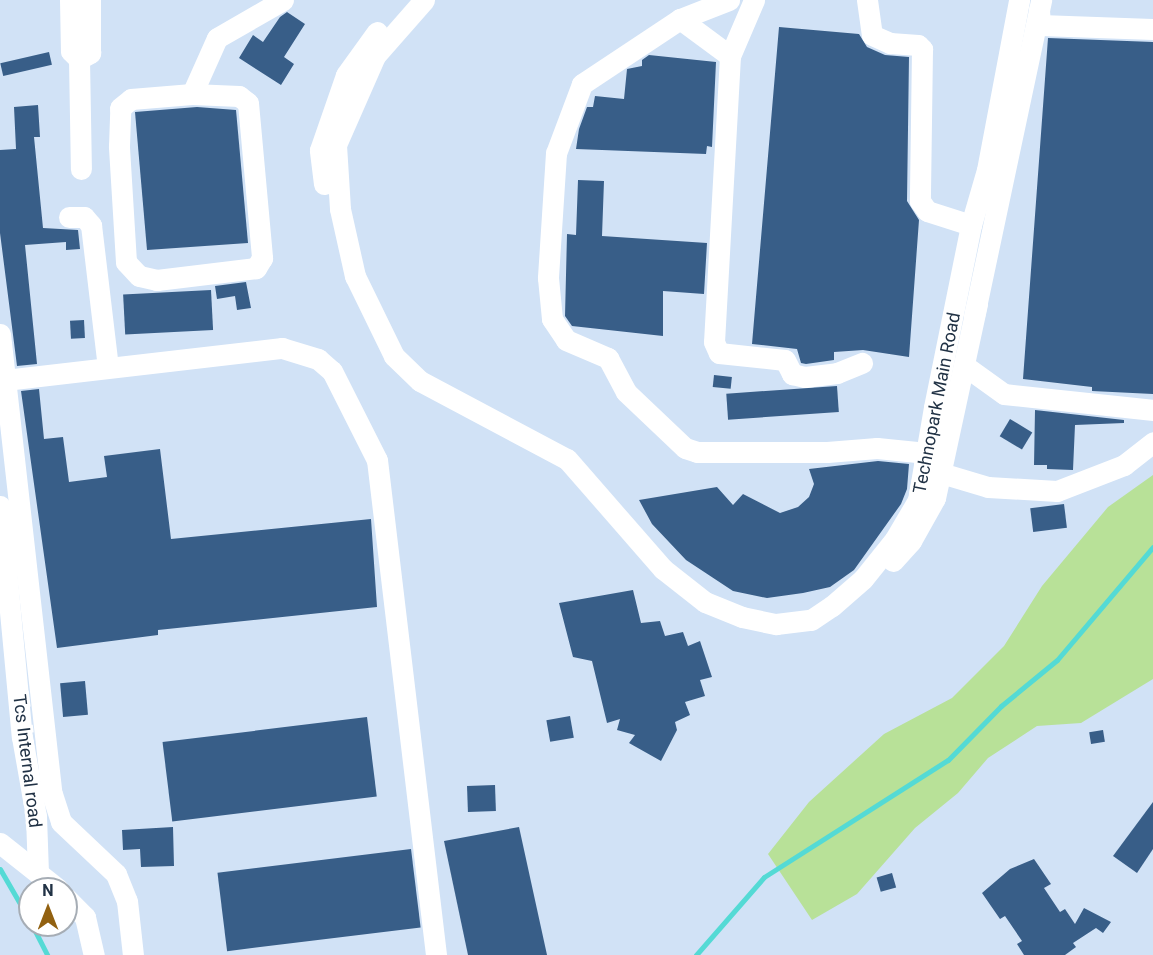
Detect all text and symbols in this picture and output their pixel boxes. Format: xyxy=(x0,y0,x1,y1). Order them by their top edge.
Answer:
street label: Technopark Main Road xyxy=(909,311,965,495)
street label: Tcs Internal road xyxy=(8,693,46,829)
north arrow xyxy=(18,877,78,937)
text: N xyxy=(42,881,54,900)

